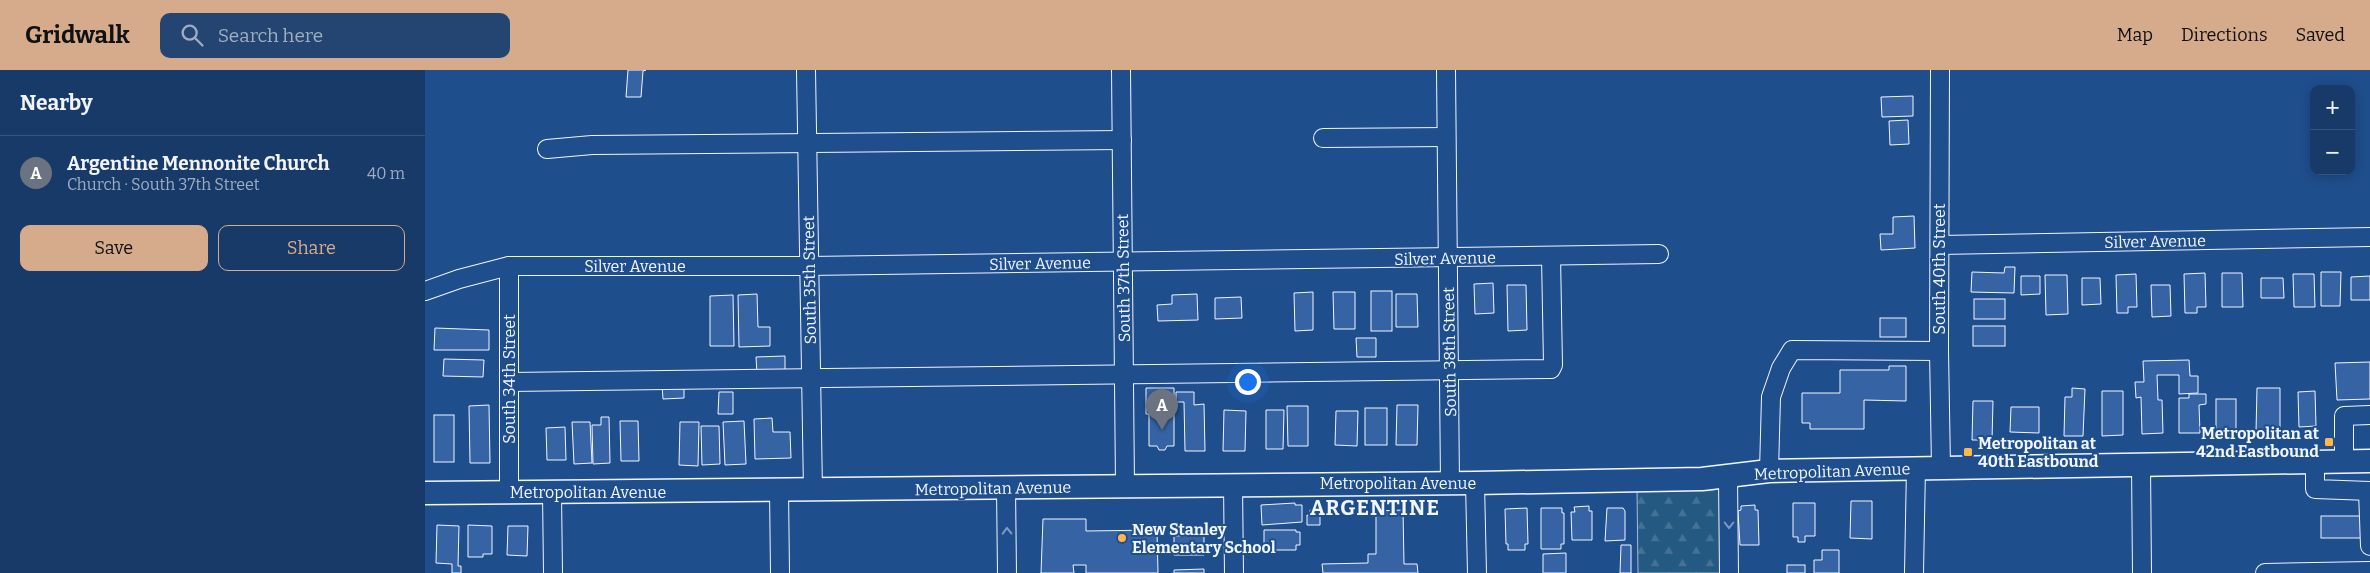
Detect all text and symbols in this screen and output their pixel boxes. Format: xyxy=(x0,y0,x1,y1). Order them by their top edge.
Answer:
search box xyxy=(160,13,510,58)
text: Gridwalk xyxy=(25,21,130,49)
icon: search xyxy=(178,21,206,49)
text: Search here xyxy=(218,24,323,47)
text: Map xyxy=(2117,24,2153,46)
text: Directions xyxy=(2181,24,2268,46)
text: Saved xyxy=(2296,24,2345,46)
map controls xyxy=(2310,85,2355,175)
button: + xyxy=(2310,85,2355,130)
text: Nearby xyxy=(20,90,93,116)
button: − xyxy=(2310,130,2355,175)
text: Argentine Mennonite Church xyxy=(67,152,330,175)
text: A xyxy=(30,164,42,183)
text: 40 m xyxy=(367,164,405,183)
text: Church · South 37th Street xyxy=(67,175,259,194)
street label: South 40th Street xyxy=(1930,203,1949,334)
street label: South 37th Street xyxy=(1113,213,1134,342)
street label: South 35th Street xyxy=(799,215,820,345)
button: Save xyxy=(20,225,208,271)
button: Share xyxy=(218,225,405,271)
street label: Silver Avenue xyxy=(2104,231,2206,252)
street label: Silver Avenue xyxy=(1394,248,1496,269)
street label: Silver Avenue xyxy=(989,253,1091,274)
street label: Silver Avenue xyxy=(584,257,686,276)
street label: South 38th Street xyxy=(1439,287,1460,417)
street label: South 34th Street xyxy=(500,314,519,444)
your location xyxy=(1235,369,1261,395)
pin: A xyxy=(1146,389,1178,430)
place label: Metropolitan at 42nd Eastbound xyxy=(2196,424,2320,461)
place label: Metropolitan at 40th Eastbound xyxy=(1978,434,2099,471)
marker: Metropolitan at 42nd Eastbound xyxy=(2323,436,2335,448)
marker: Metropolitan at 40th Eastbound xyxy=(1962,446,1974,458)
street label: Metropolitan Avenue xyxy=(1753,459,1911,484)
street label: Metropolitan Avenue xyxy=(1320,474,1476,493)
street label: Metropolitan Avenue xyxy=(915,478,1071,499)
street label: Metropolitan Avenue xyxy=(510,483,666,502)
district label: ARGENTINE xyxy=(1310,495,1440,521)
place label: New Stanley Elementary School xyxy=(1132,520,1276,557)
one-way arrow xyxy=(1724,522,1734,529)
one-way arrow xyxy=(1001,526,1012,534)
marker: New Stanley Elementary School xyxy=(1116,532,1128,544)

